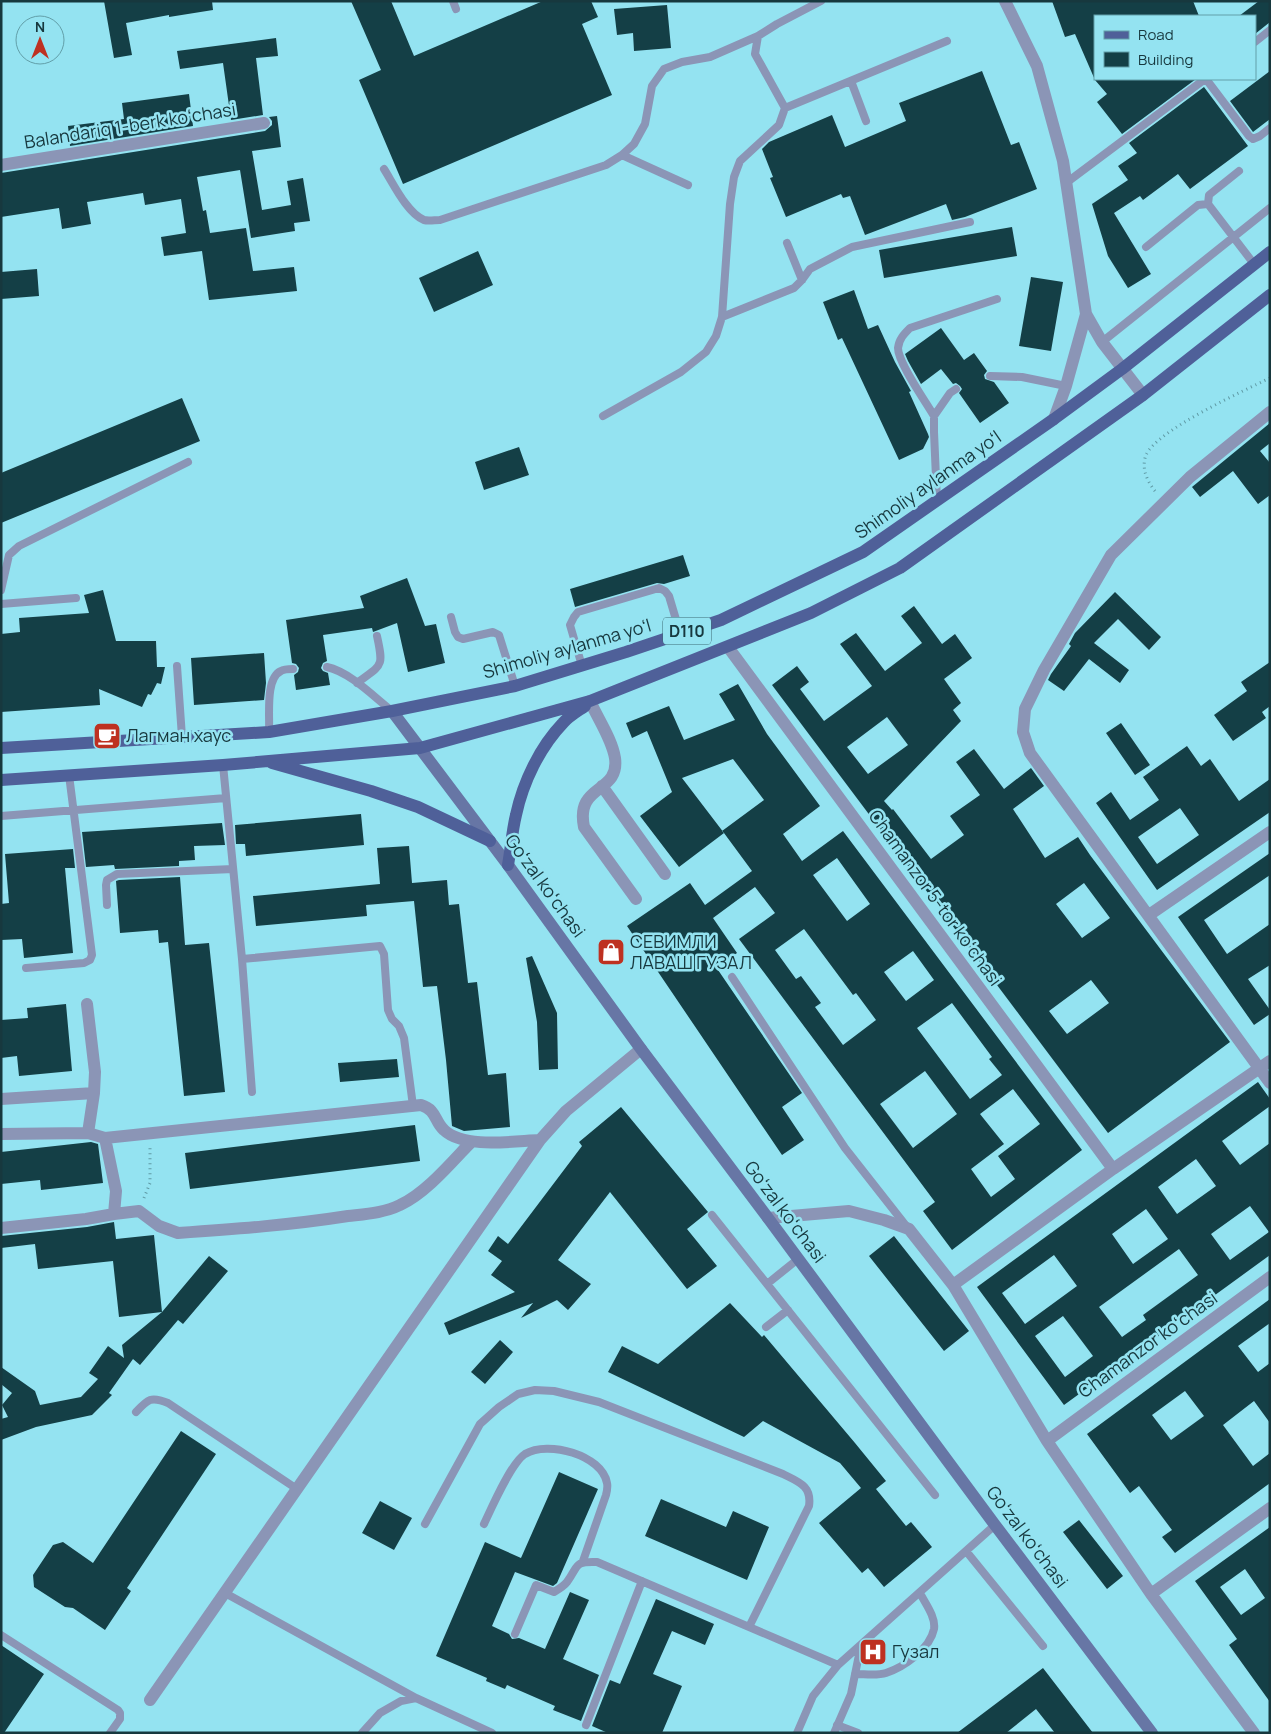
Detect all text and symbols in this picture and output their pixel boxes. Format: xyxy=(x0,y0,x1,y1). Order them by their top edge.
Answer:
north arrow xyxy=(15,15,65,65)
legend xyxy=(1094,15,1256,80)
text: N xyxy=(35,17,45,36)
text: Road xyxy=(1138,24,1174,45)
text: Building xyxy=(1138,49,1193,70)
street label: Balandariq 1-berk koʻchasi xyxy=(22,96,237,154)
street label: Shimoliy aylanma yoʻl xyxy=(849,424,1006,544)
street label: Shimoliy aylanma yoʻl xyxy=(480,613,654,684)
road number: D110 xyxy=(663,618,711,644)
cafe icon: Лагман хаус xyxy=(92,721,122,751)
place label: Лагман хаус xyxy=(126,723,231,747)
street label: Chamanzor 5-tor koʻchasi xyxy=(864,804,1008,990)
street label: Goʻzal koʻchasi xyxy=(500,829,591,942)
place label: СЕВИМЛИ ЛАВАШ ГУЗАЛ xyxy=(630,929,752,974)
shop icon: СЕВИМЛИ ЛАВАШ ГУЗАЛ xyxy=(596,937,626,967)
street label: Goʻzal koʻchasi xyxy=(740,1156,832,1267)
street label: Chamanzor koʻchasi xyxy=(1073,1285,1222,1403)
street label: Goʻzal koʻchasi xyxy=(982,1481,1074,1592)
hospital icon: Гузал xyxy=(858,1637,888,1667)
place label: Гузал xyxy=(892,1639,939,1663)

